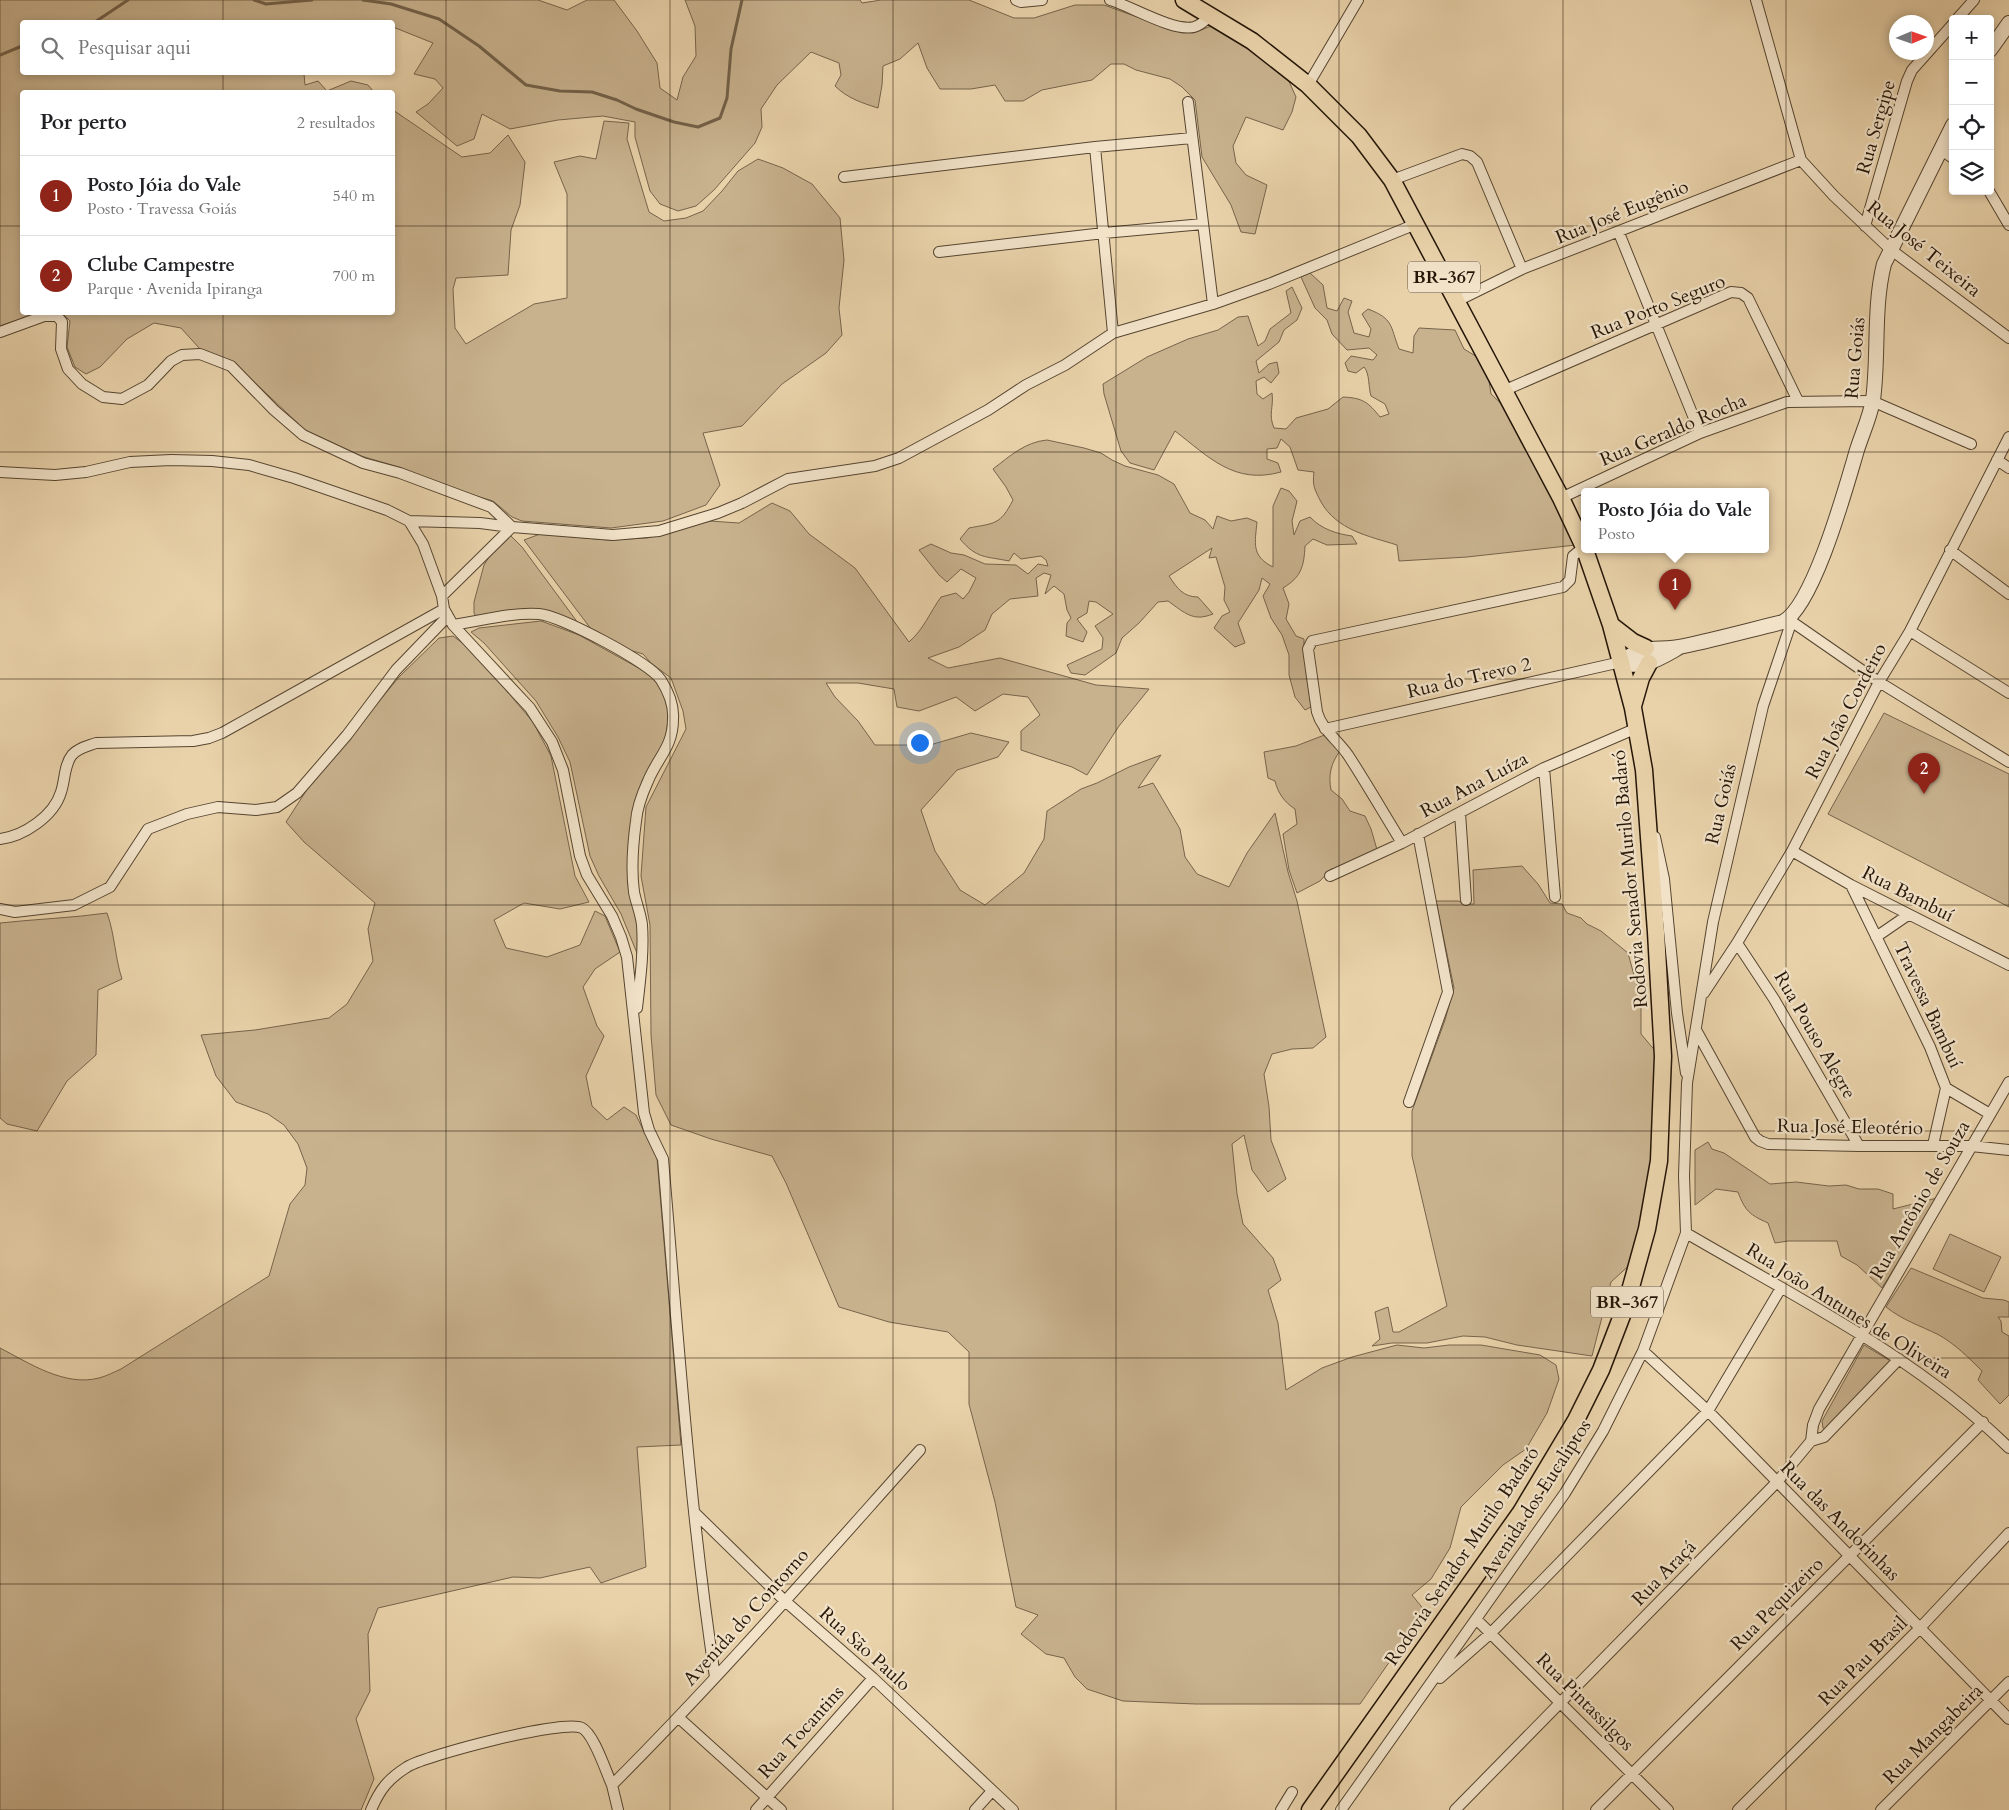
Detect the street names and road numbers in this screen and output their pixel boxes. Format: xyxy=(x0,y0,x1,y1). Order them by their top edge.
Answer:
street label: Rua Sergipe xyxy=(1850,77,1902,177)
street label: Rua José Eugênio xyxy=(1552,173,1692,251)
street label: Rua José Teixeira xyxy=(1861,195,1987,303)
road number: BR-367 xyxy=(1408,262,1480,292)
street label: Rua Porto Seguro xyxy=(1587,268,1729,346)
street label: Rua Goiás xyxy=(1838,316,1872,400)
street label: Rua Geraldo Rocha xyxy=(1596,387,1750,473)
street label: Rua João Cordeiro xyxy=(1799,639,1893,783)
street label: Rua do Trevo 2 xyxy=(1404,651,1534,705)
street label: Rua Ana Luíza xyxy=(1416,746,1532,824)
street label: Rodovia Senador Murilo Badaró xyxy=(1606,749,1654,1009)
street label: Rua Goiás xyxy=(1699,761,1743,847)
street label: Rua Bambuí xyxy=(1858,860,1958,928)
street label: Travessa Bambuí xyxy=(1887,938,1969,1072)
street label: Rua Pouso Alegre xyxy=(1768,966,1862,1104)
street label: Rua José Eleotério xyxy=(1777,1113,1923,1141)
street label: Rua Antônio de Souza xyxy=(1864,1116,1976,1284)
street label: Rua João Antunes de Oliveira xyxy=(1741,1237,1957,1385)
road number: BR-367 xyxy=(1591,1286,1663,1318)
street label: Avenida dos Eucaliptos xyxy=(1475,1414,1597,1584)
street label: Rodovia Senador Murilo Badaró xyxy=(1379,1441,1545,1671)
street label: Rua das Andorinhas xyxy=(1774,1455,1906,1587)
street label: Rua Araçá xyxy=(1626,1534,1702,1612)
street label: Avenida do Contorno xyxy=(677,1543,815,1691)
street label: Rua Pequizeiro xyxy=(1725,1552,1829,1656)
street label: Rua São Paulo xyxy=(814,1601,916,1697)
street label: Rua Pau Brasil xyxy=(1813,1611,1913,1711)
street label: Rua Pintassilgos xyxy=(1530,1647,1640,1757)
street label: Rua Mangabeira xyxy=(1877,1678,1989,1790)
street label: Rua Tocantins xyxy=(752,1680,850,1784)

